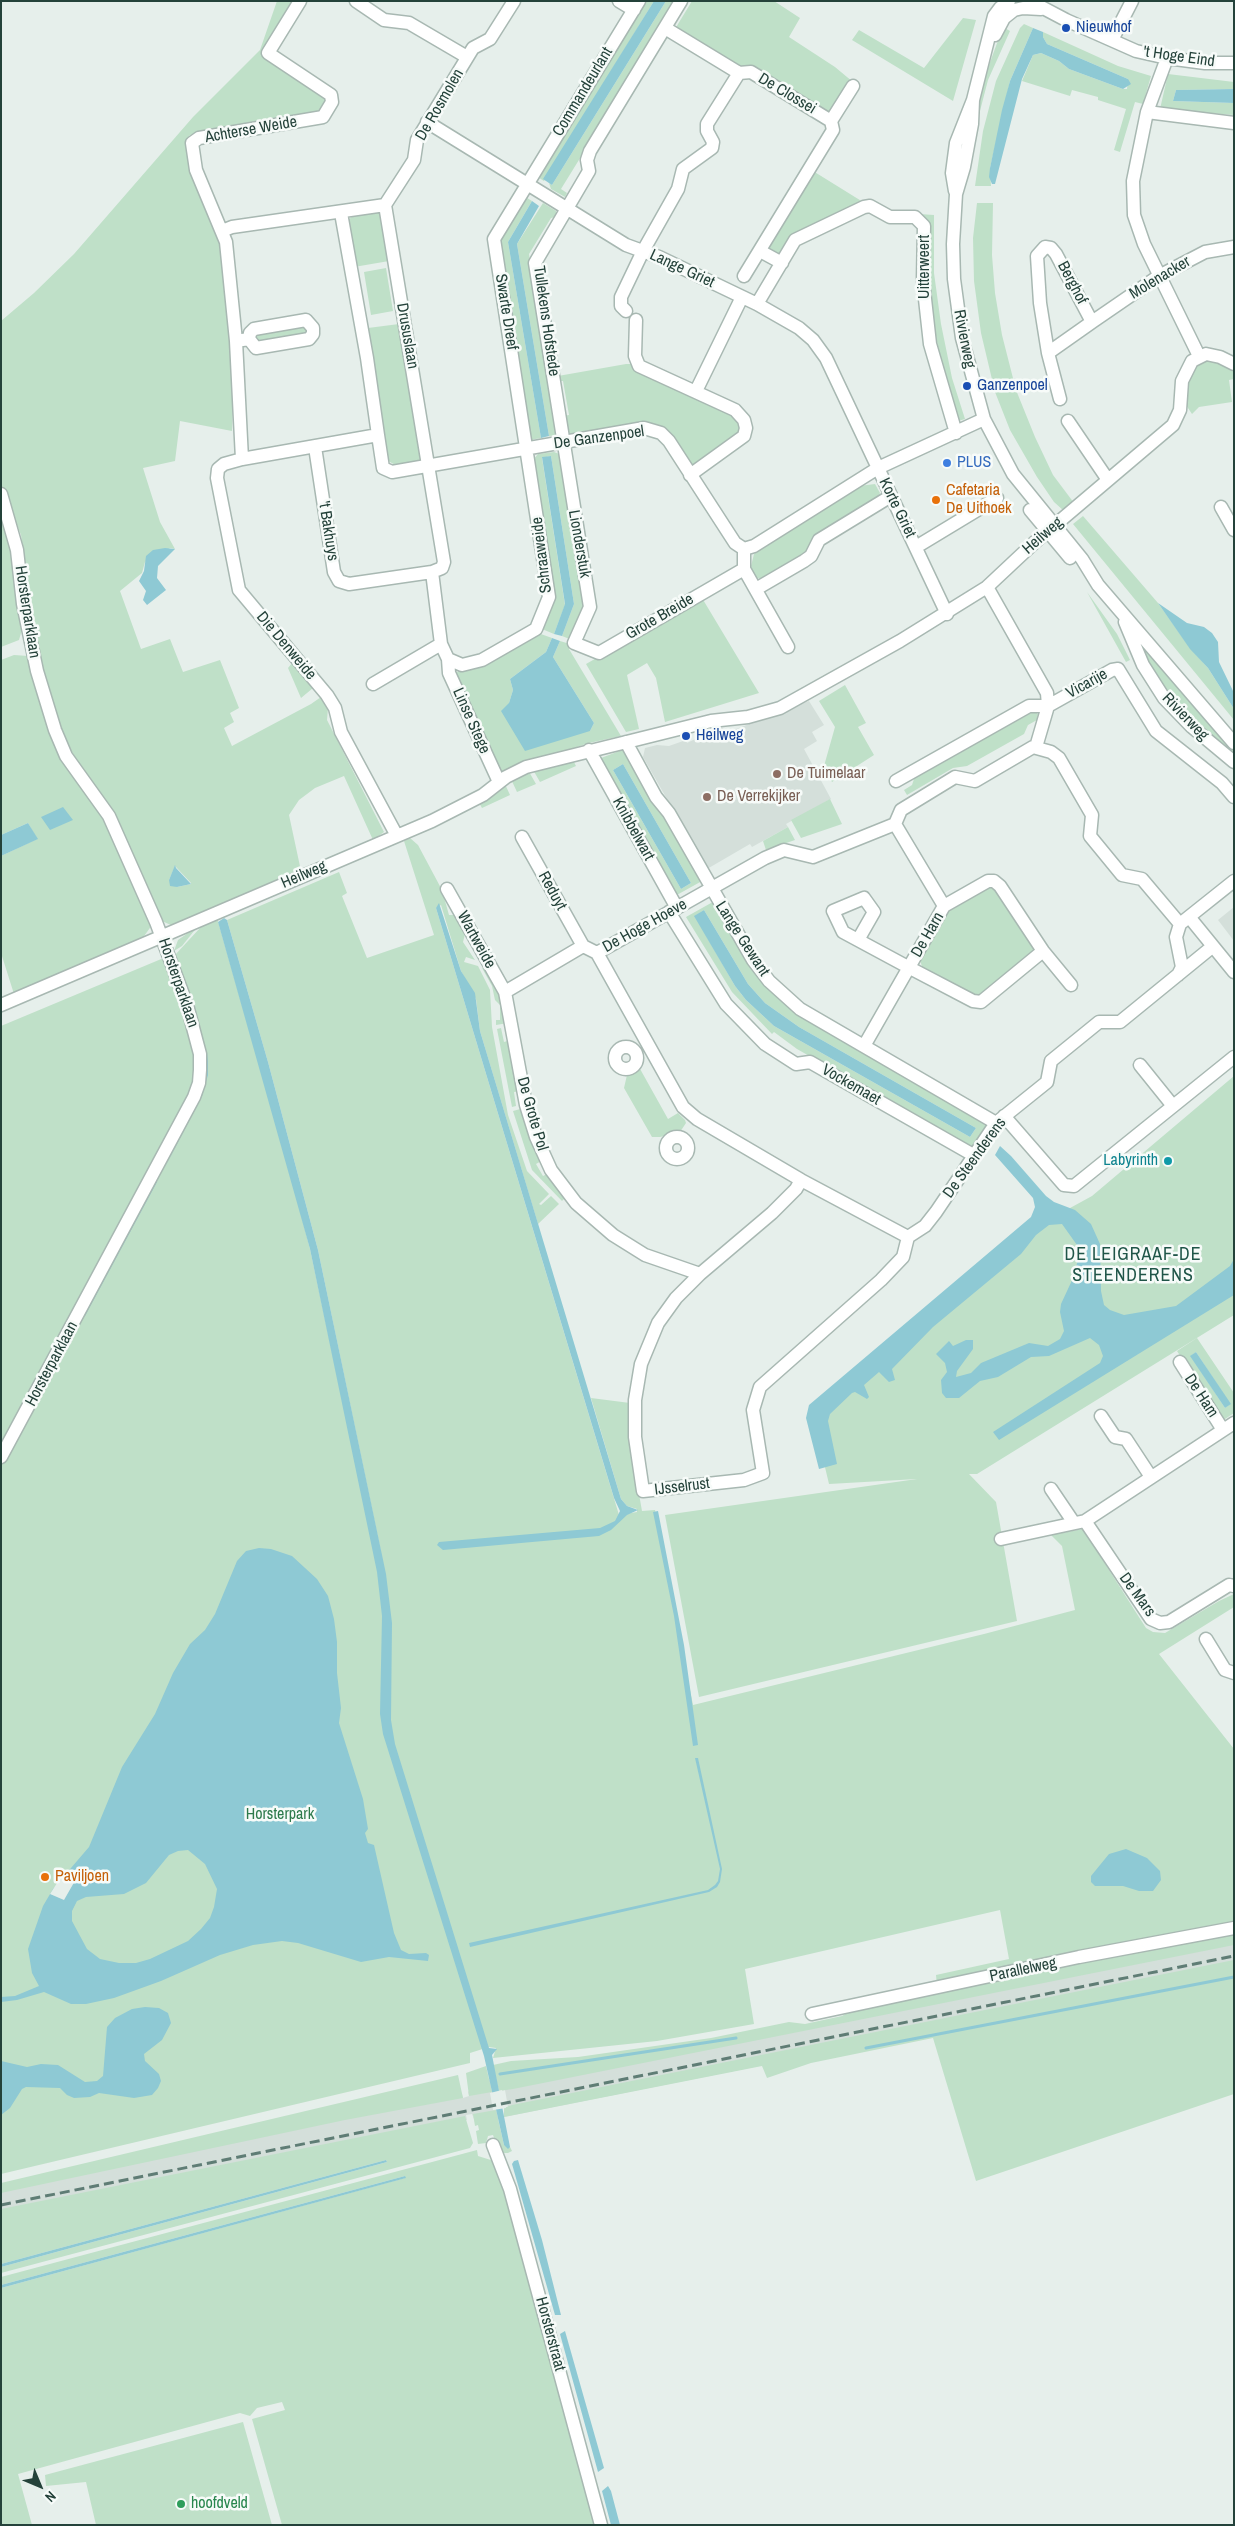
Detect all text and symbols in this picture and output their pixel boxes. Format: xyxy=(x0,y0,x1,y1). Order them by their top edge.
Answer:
place label: Nieuwhof xyxy=(1076,18,1131,38)
marker: Nieuwhof xyxy=(1060,22,1072,34)
street label: 't Hoge Eind xyxy=(1142,42,1216,72)
street label: Commandeurlant xyxy=(549,44,617,140)
street label: De Rosmolen xyxy=(412,66,468,144)
street label: De Clossei xyxy=(755,69,819,119)
street label: Achterse Weide xyxy=(203,112,299,148)
street label: Uitterweert xyxy=(915,235,935,299)
street label: Lange Griet xyxy=(647,246,717,292)
street label: Molenacker xyxy=(1126,252,1194,304)
street label: Berghof xyxy=(1053,258,1091,308)
street label: Tullekens Hofstede xyxy=(529,265,563,377)
street label: Swarte Dreef xyxy=(491,273,521,351)
street label: Drususlaan xyxy=(392,302,422,370)
street label: Rivierweg xyxy=(949,308,979,370)
place label: Ganzenpoel xyxy=(977,376,1048,396)
marker: Ganzenpoel xyxy=(961,380,973,392)
street label: De Ganzenpoel xyxy=(553,422,645,454)
place label: PLUS xyxy=(957,453,991,473)
marker: PLUS xyxy=(941,457,953,469)
street label: Korte Griet xyxy=(874,475,920,541)
place label: Cafetaria De Uithoek xyxy=(946,481,1012,519)
marker: Cafetaria De Uithoek xyxy=(930,494,942,506)
street label: 't Bakhuys xyxy=(314,500,342,562)
street label: Lionderstuk xyxy=(564,509,594,579)
street label: Heilweg xyxy=(1019,513,1067,559)
street label: Schraaweide xyxy=(528,516,556,594)
street label: Horsterparklaan xyxy=(10,564,44,660)
street label: Grote Breide xyxy=(623,590,697,644)
street label: Die Denweide xyxy=(252,608,320,684)
street label: Vicarije xyxy=(1063,665,1111,703)
street label: Linse Stege xyxy=(448,685,494,757)
street label: Rivierweg xyxy=(1158,689,1212,745)
place label: Heilweg xyxy=(696,726,743,746)
marker: Heilweg xyxy=(680,730,692,742)
place label: De Tuimelaar xyxy=(787,764,865,784)
marker: De Tuimelaar xyxy=(771,768,783,780)
place label: De Verrekijker xyxy=(717,787,800,807)
marker: De Verrekijker xyxy=(701,791,713,803)
street label: Knibbelwart xyxy=(608,794,658,864)
street label: Heilweg xyxy=(278,857,330,893)
street label: Reduyt xyxy=(534,868,570,914)
street label: De Hoge Hoeve xyxy=(600,895,690,957)
street label: Lange Gewant xyxy=(711,898,773,980)
street label: Wartweide xyxy=(453,908,499,972)
street label: De Harn xyxy=(907,909,949,961)
street label: Horsterparklaan xyxy=(154,936,202,1030)
street label: Vockemaet xyxy=(818,1060,884,1110)
street label: De Grote Pol xyxy=(512,1075,552,1153)
street label: De Steenderens xyxy=(939,1114,1011,1202)
place label: Labyrinth xyxy=(1103,1151,1158,1171)
marker: Labyrinth xyxy=(1162,1155,1174,1167)
district label: DE LEIGRAAF-DE STEENDERENS xyxy=(1063,1244,1203,1286)
street label: Horsterparklaan xyxy=(22,1318,82,1410)
street label: De Ham xyxy=(1180,1371,1222,1421)
street label: IJsselrust xyxy=(653,1474,711,1500)
street label: De Mars xyxy=(1115,1569,1159,1621)
park label: Horsterpark xyxy=(246,1805,314,1825)
place label: Paviljoen xyxy=(55,1867,109,1887)
marker: Paviljoen xyxy=(39,1871,51,1883)
street label: Parallelweg xyxy=(988,1954,1058,1986)
street label: Horsterstraat xyxy=(531,2295,569,2373)
north arrow xyxy=(15,2461,65,2511)
text: N xyxy=(41,2487,60,2506)
place label: hoofdveld xyxy=(191,2494,248,2514)
marker: hoofdveld xyxy=(175,2498,187,2510)

